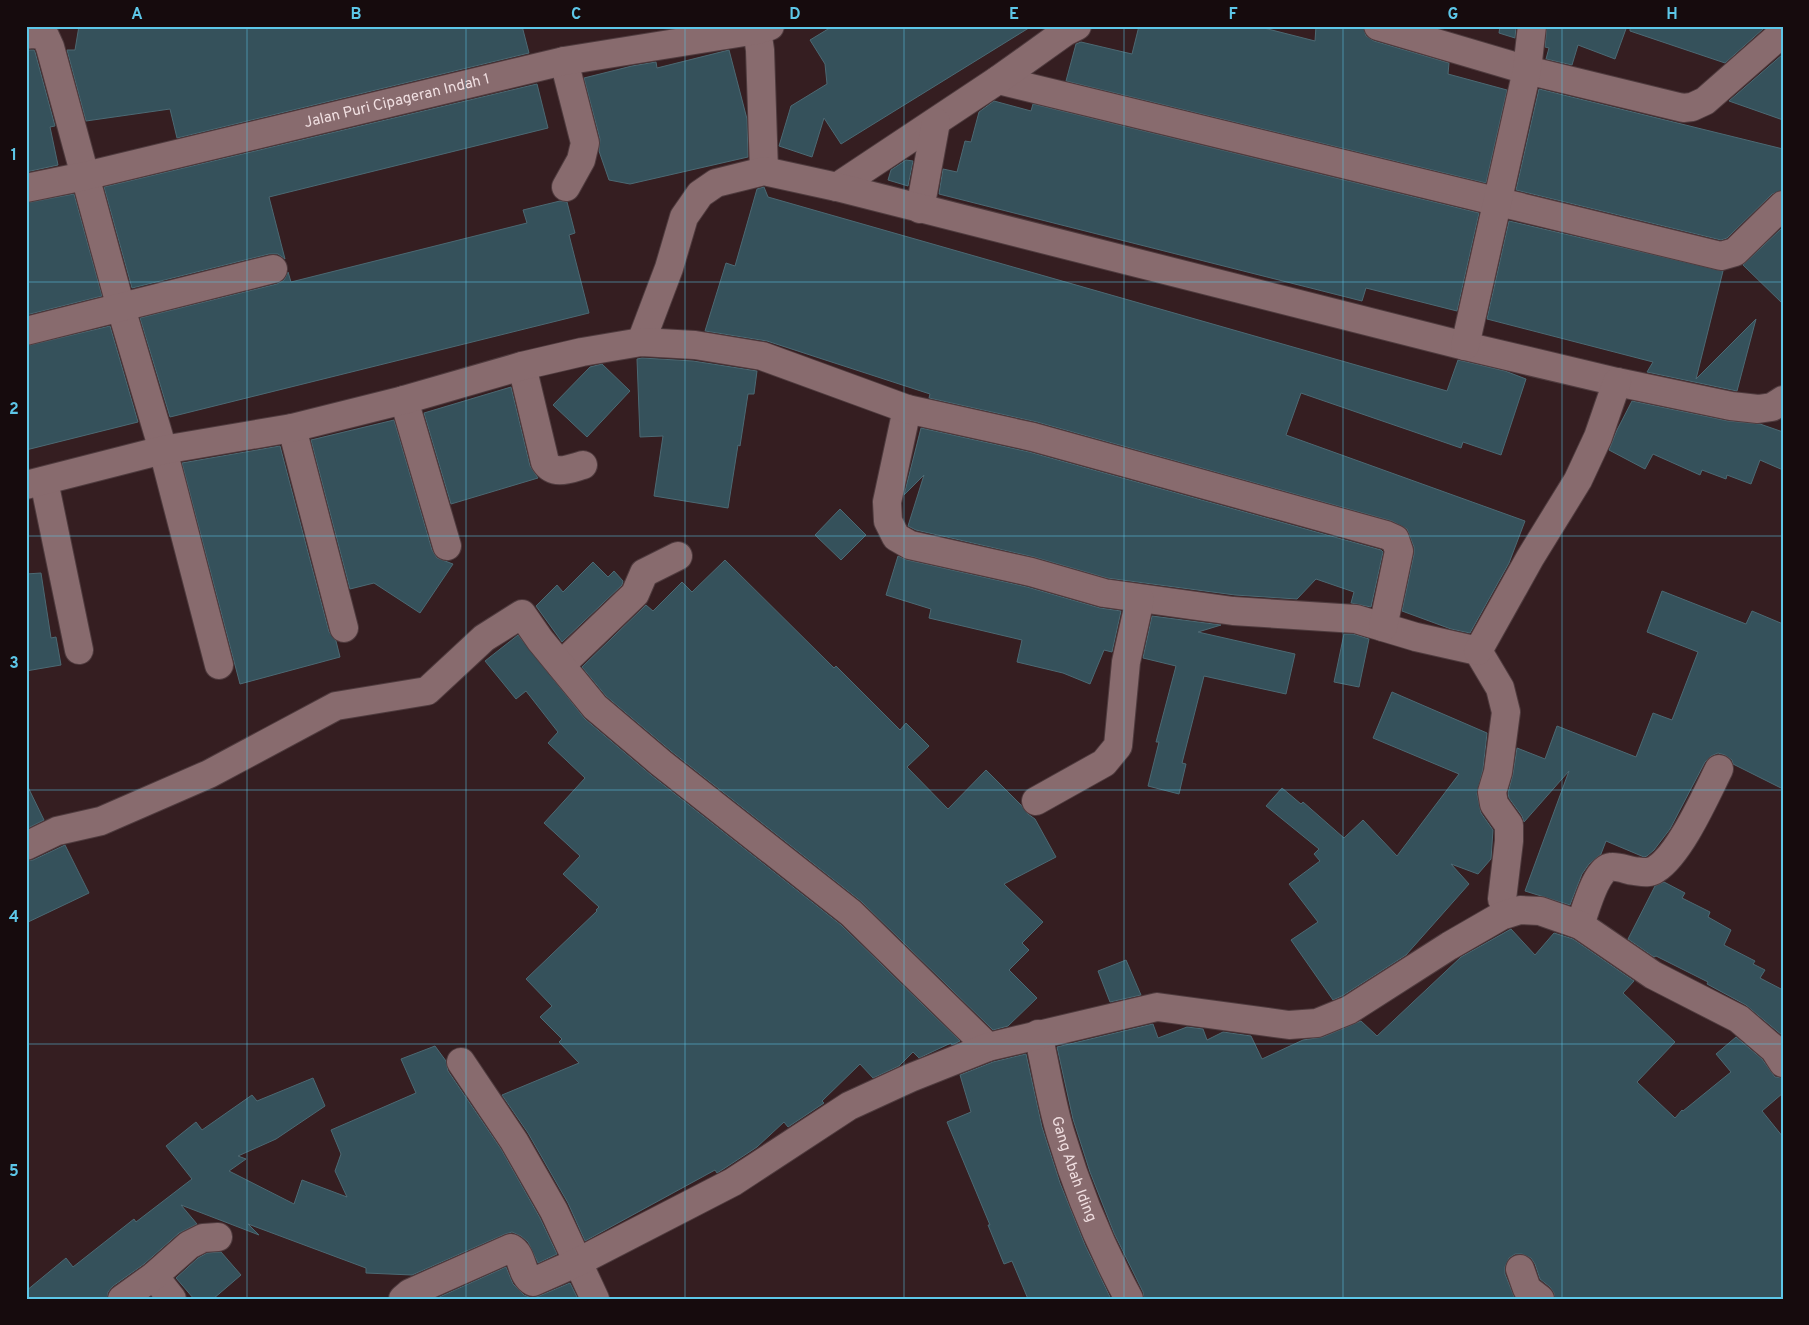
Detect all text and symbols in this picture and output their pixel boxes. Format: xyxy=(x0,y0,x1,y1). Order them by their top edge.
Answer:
text: A xyxy=(131,5,143,25)
text: B xyxy=(350,5,362,25)
text: C xyxy=(571,5,581,25)
text: D xyxy=(789,5,801,25)
text: E xyxy=(1009,5,1019,25)
text: F xyxy=(1228,5,1238,25)
text: G xyxy=(1448,5,1458,25)
text: H xyxy=(1666,5,1678,25)
street label: Jalan Puri Cipageran Indah 1 xyxy=(302,70,492,133)
text: 1 xyxy=(11,146,17,166)
text: 2 xyxy=(9,400,19,420)
text: 3 xyxy=(9,654,19,674)
text: 4 xyxy=(9,908,19,928)
street label: Gang Abah Iding xyxy=(1047,1114,1101,1225)
text: 5 xyxy=(9,1162,19,1182)

